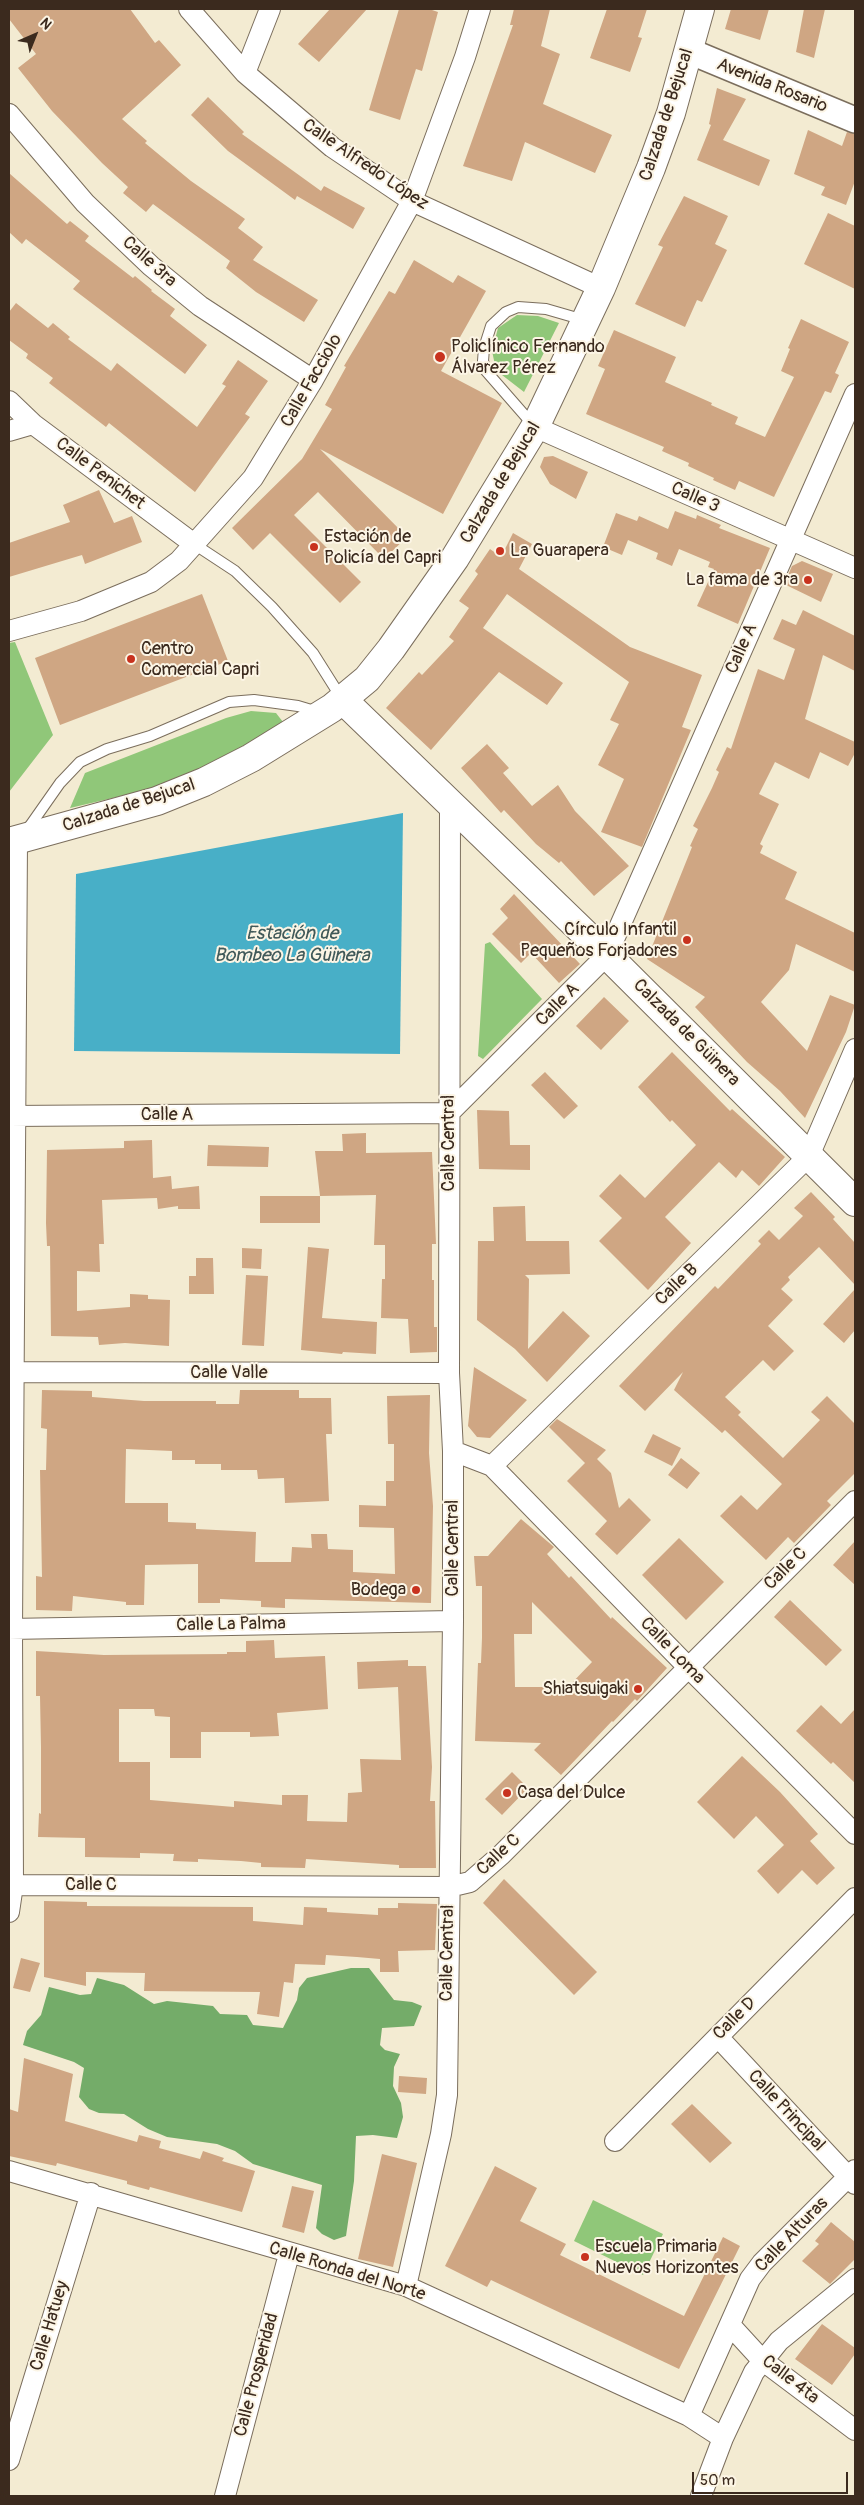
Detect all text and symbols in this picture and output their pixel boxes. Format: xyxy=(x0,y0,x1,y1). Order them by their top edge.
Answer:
north arrow xyxy=(10,10,60,60)
text: N xyxy=(36,14,55,33)
street label: Calzada de Bejucal xyxy=(635,46,699,184)
street label: Avenida Rosario xyxy=(713,54,831,118)
street label: Calle Alfredo López xyxy=(298,115,432,215)
street label: Calle 3ra xyxy=(117,232,181,292)
street label: Calle Facciolo xyxy=(277,331,347,431)
place label: Policlínico Fernando Álvarez Pérez xyxy=(451,336,605,378)
marker: Policlínico Fernando Álvarez Pérez xyxy=(433,350,447,364)
street label: Calzada de Bejucal xyxy=(456,418,546,548)
street label: Calle Penichet xyxy=(51,433,149,515)
street label: Calle 3 xyxy=(667,478,723,518)
place label: Estación de Policía del Capri xyxy=(324,526,441,568)
place label: La Guarapera xyxy=(510,540,609,562)
marker: Estación de Policía del Capri xyxy=(308,541,320,553)
marker: La Guarapera xyxy=(494,545,506,557)
place label: La fama de 3ra xyxy=(686,569,798,591)
marker: La fama de 3ra xyxy=(802,574,814,586)
street label: Calle A xyxy=(721,621,763,677)
place label: Centro Comercial Capri xyxy=(141,638,259,681)
marker: Centro Comercial Capri xyxy=(125,653,137,665)
street label: Calzada de Bejucal xyxy=(60,774,198,838)
place label: Círculo Infantil Pequeños Forjadores xyxy=(520,919,677,962)
water label: Estación de Bombeo La Güinera xyxy=(214,923,370,967)
marker: Círculo Infantil Pequeños Forjadores xyxy=(681,934,693,946)
street label: Calzada de Güinera xyxy=(628,975,744,1091)
street label: Calle A xyxy=(532,979,584,1031)
street label: Calle Central xyxy=(438,1095,460,1191)
street label: Calle A xyxy=(141,1104,193,1126)
street label: Calle B xyxy=(651,1260,703,1310)
street label: Calle Valle xyxy=(190,1362,268,1384)
street label: Calle Central xyxy=(442,1500,464,1596)
street label: Calle C xyxy=(760,1543,812,1595)
place label: Bodega xyxy=(351,1579,406,1601)
marker: Bodega xyxy=(410,1584,422,1596)
street label: Calle La Palma xyxy=(176,1613,286,1637)
street label: Calle Loma xyxy=(635,1613,709,1689)
place label: Shiatsuigaki xyxy=(543,1678,628,1700)
marker: Shiatsuigaki xyxy=(632,1683,644,1695)
place label: Casa del Dulce xyxy=(517,1782,625,1804)
marker: Casa del Dulce xyxy=(501,1787,513,1799)
street label: Calle C xyxy=(473,1829,525,1881)
street label: Calle C xyxy=(65,1874,117,1896)
street label: Calle Central xyxy=(436,1904,460,2002)
street label: Calle D xyxy=(709,1993,761,2045)
street label: Calle Principal xyxy=(743,2066,829,2156)
street label: Calle Alturas xyxy=(751,2193,833,2277)
place label: Escuela Primaria Nuevos Horizontes xyxy=(595,2236,739,2278)
street label: Calle Ronda del Norte xyxy=(266,2238,428,2306)
marker: Escuela Primaria Nuevos Horizontes xyxy=(579,2251,591,2263)
street label: Calle Hatuey xyxy=(26,2278,74,2374)
street label: Calle Prosperidad xyxy=(230,2311,284,2439)
street label: Calle 4ta xyxy=(757,2351,823,2409)
scale bar xyxy=(694,2462,850,2494)
text: 50 m xyxy=(700,2471,735,2490)

